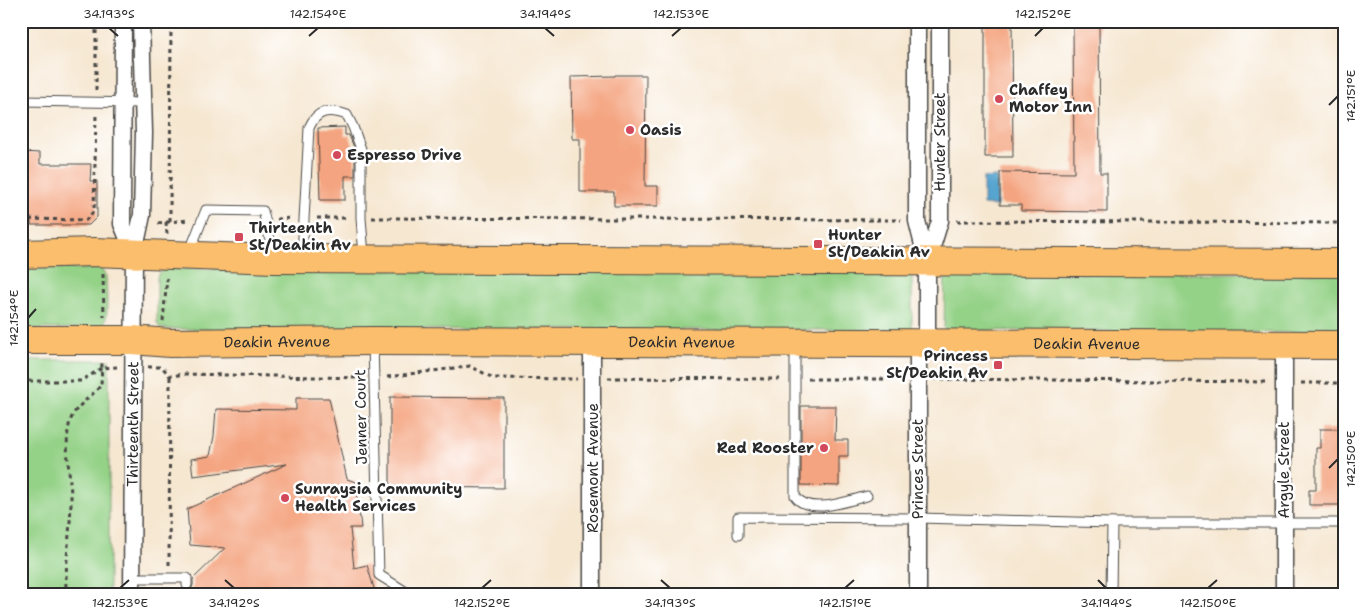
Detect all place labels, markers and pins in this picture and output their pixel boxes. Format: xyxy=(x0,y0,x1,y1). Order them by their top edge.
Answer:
place label: Chaffey Motor Inn xyxy=(1009,80,1092,117)
marker: Chaffey Motor Inn xyxy=(993,93,1005,105)
place label: Oasis xyxy=(640,120,682,140)
marker: Oasis xyxy=(624,124,636,136)
place label: Espresso Drive xyxy=(347,145,462,165)
marker: Espresso Drive xyxy=(331,149,343,161)
place label: Thirteenth St/Deakin Av xyxy=(249,218,351,255)
place label: Hunter St/Deakin Av xyxy=(828,225,930,262)
marker: Thirteenth St/Deakin Av xyxy=(233,231,245,243)
marker: Hunter St/Deakin Av xyxy=(812,238,824,250)
place label: Princess St/Deakin Av xyxy=(886,346,988,383)
marker: Princess St/Deakin Av xyxy=(992,359,1004,371)
place label: Red Rooster xyxy=(717,438,814,458)
marker: Red Rooster xyxy=(818,442,830,454)
place label: Sunraysia Community Health Services xyxy=(295,479,462,516)
marker: Sunraysia Community Health Services xyxy=(279,492,291,504)

